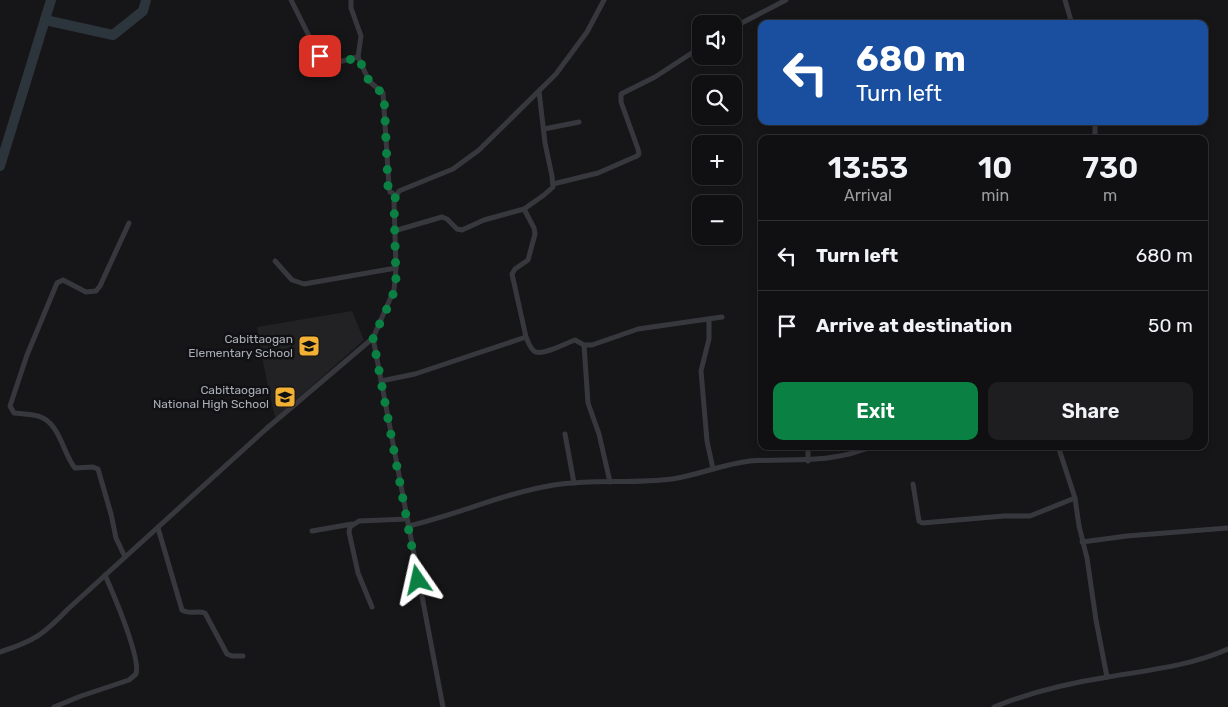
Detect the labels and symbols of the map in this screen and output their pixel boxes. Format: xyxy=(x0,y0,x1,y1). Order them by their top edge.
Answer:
pin xyxy=(299,35,341,77)
place label: Cabittaogan Elementary School xyxy=(188,332,293,360)
school or university icon: Cabittaogan Elementary School xyxy=(297,334,321,358)
place label: Cabittaogan National High School xyxy=(153,383,269,411)
school or university icon: Cabittaogan National High School xyxy=(273,385,297,409)
position arrow xyxy=(391,553,443,605)

